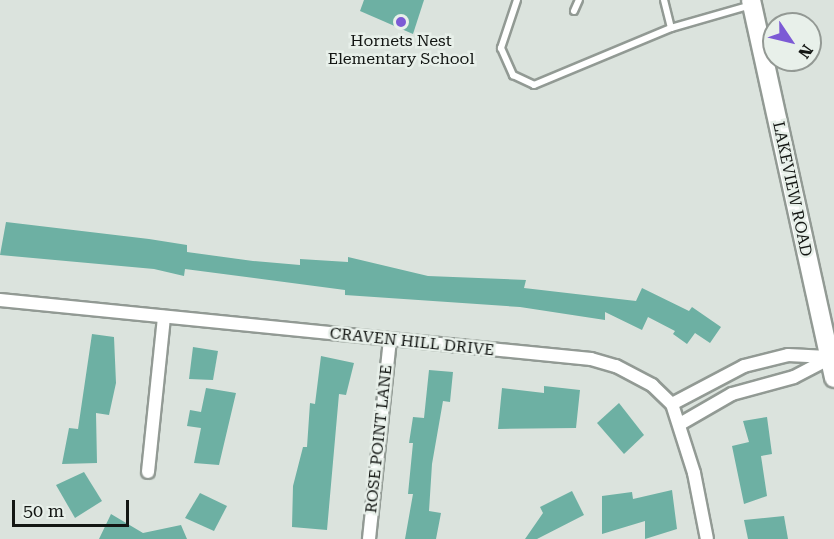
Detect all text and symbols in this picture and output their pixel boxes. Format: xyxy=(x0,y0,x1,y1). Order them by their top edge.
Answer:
north arrow xyxy=(762,12,822,72)
marker: Hornets Nest Elementary School xyxy=(394,15,408,29)
place label: Hornets Nest Elementary School xyxy=(328,31,474,69)
text: N xyxy=(794,41,817,62)
street label: LAKEVIEW ROAD xyxy=(768,120,816,258)
street label: CRAVEN HILL DRIVE xyxy=(329,324,495,360)
street label: ROSE POINT LANE xyxy=(362,364,396,514)
scale bar xyxy=(15,488,132,526)
text: 50 m xyxy=(23,500,64,521)

